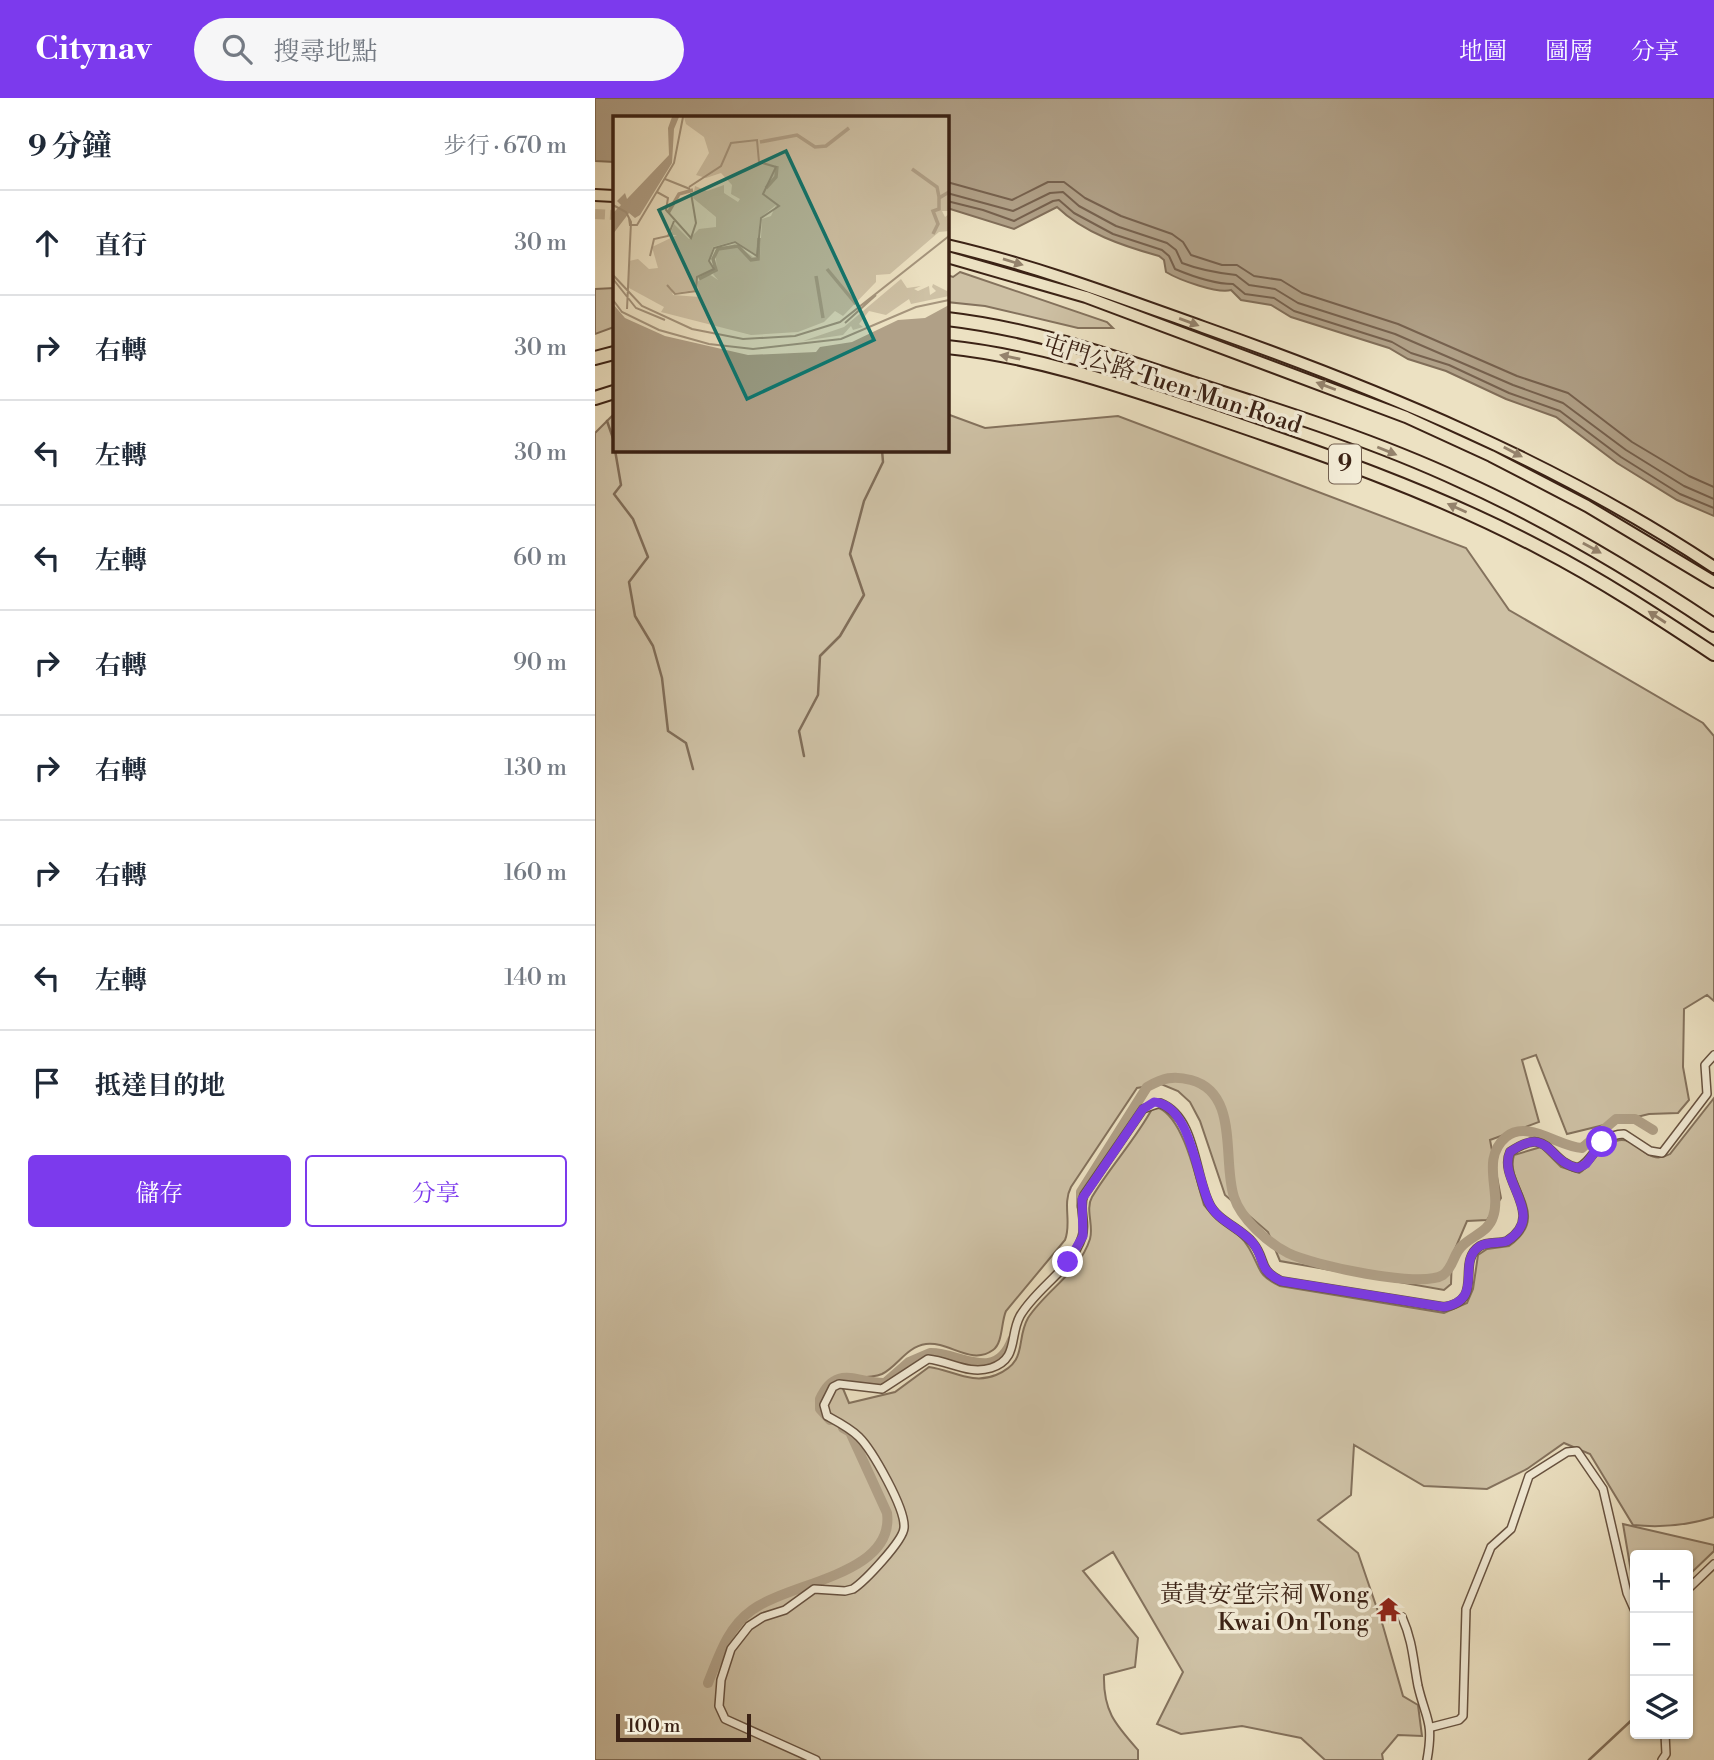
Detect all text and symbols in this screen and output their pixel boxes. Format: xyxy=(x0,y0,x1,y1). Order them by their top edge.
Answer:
search box xyxy=(194,18,684,81)
text: Citynav xyxy=(35,29,152,70)
icon: search xyxy=(218,30,256,68)
text: 搜尋地點 xyxy=(274,36,378,68)
text: 地圖 xyxy=(1459,37,1507,67)
text: 圖層 xyxy=(1545,37,1593,67)
text: 分享 xyxy=(1631,37,1679,67)
inset map xyxy=(613,116,949,452)
text: 9 分鐘 xyxy=(28,128,112,166)
text: 步行 · 670 m xyxy=(444,132,567,160)
icon: ahead xyxy=(28,224,66,262)
text: 30 m xyxy=(514,229,567,257)
text: 直行 xyxy=(95,230,147,262)
one-way arrow xyxy=(1003,257,1024,268)
one-way arrow xyxy=(1178,316,1199,327)
icon: right xyxy=(28,329,66,367)
street label: 屯門公路 Tuen Mun Road xyxy=(1039,329,1306,441)
text: 30 m xyxy=(514,334,567,362)
text: 右轉 xyxy=(95,335,147,367)
one-way arrow xyxy=(999,351,1021,362)
one-way arrow xyxy=(1315,380,1336,391)
icon: left xyxy=(28,434,66,472)
text: 30 m xyxy=(514,439,567,467)
text: 左轉 xyxy=(95,440,147,472)
road number: 9 xyxy=(1329,444,1361,484)
one-way arrow xyxy=(1376,445,1397,456)
one-way arrow xyxy=(1504,446,1523,458)
one-way arrow xyxy=(1447,502,1468,513)
icon: left xyxy=(28,539,66,577)
one-way arrow xyxy=(1582,542,1601,554)
text: 60 m xyxy=(513,544,567,572)
text: 左轉 xyxy=(95,545,147,577)
one-way arrow xyxy=(1648,610,1666,624)
icon: right xyxy=(28,644,66,682)
text: 90 m xyxy=(513,649,567,677)
text: 右轉 xyxy=(95,650,147,682)
icon: right xyxy=(28,749,66,787)
text: 130 m xyxy=(504,754,567,782)
text: 右轉 xyxy=(95,755,147,787)
icon: right xyxy=(28,854,66,892)
text: 160 m xyxy=(504,859,567,887)
text: 右轉 xyxy=(95,860,147,892)
icon: left xyxy=(28,959,66,997)
text: 140 m xyxy=(504,964,567,992)
text: 左轉 xyxy=(95,965,147,997)
icon: arrive xyxy=(28,1064,66,1102)
text: 抵達目的地 xyxy=(95,1070,225,1102)
route start xyxy=(1586,1126,1617,1157)
button: 儲存 xyxy=(28,1155,291,1227)
button: 分享 xyxy=(305,1155,567,1227)
route end xyxy=(1052,1246,1083,1277)
map controls xyxy=(1630,1550,1693,1739)
button: + xyxy=(1630,1550,1693,1613)
place label: 黃貴安堂宗祠 Wong Kwai On Tong xyxy=(1160,1580,1370,1638)
temple icon: 黃貴安堂宗祠 Wong Kwai On Tong xyxy=(1375,1595,1403,1623)
button: − xyxy=(1630,1613,1693,1676)
button: layers xyxy=(1630,1676,1693,1739)
scale bar xyxy=(616,1711,751,1743)
text: 100 m xyxy=(627,1714,680,1738)

